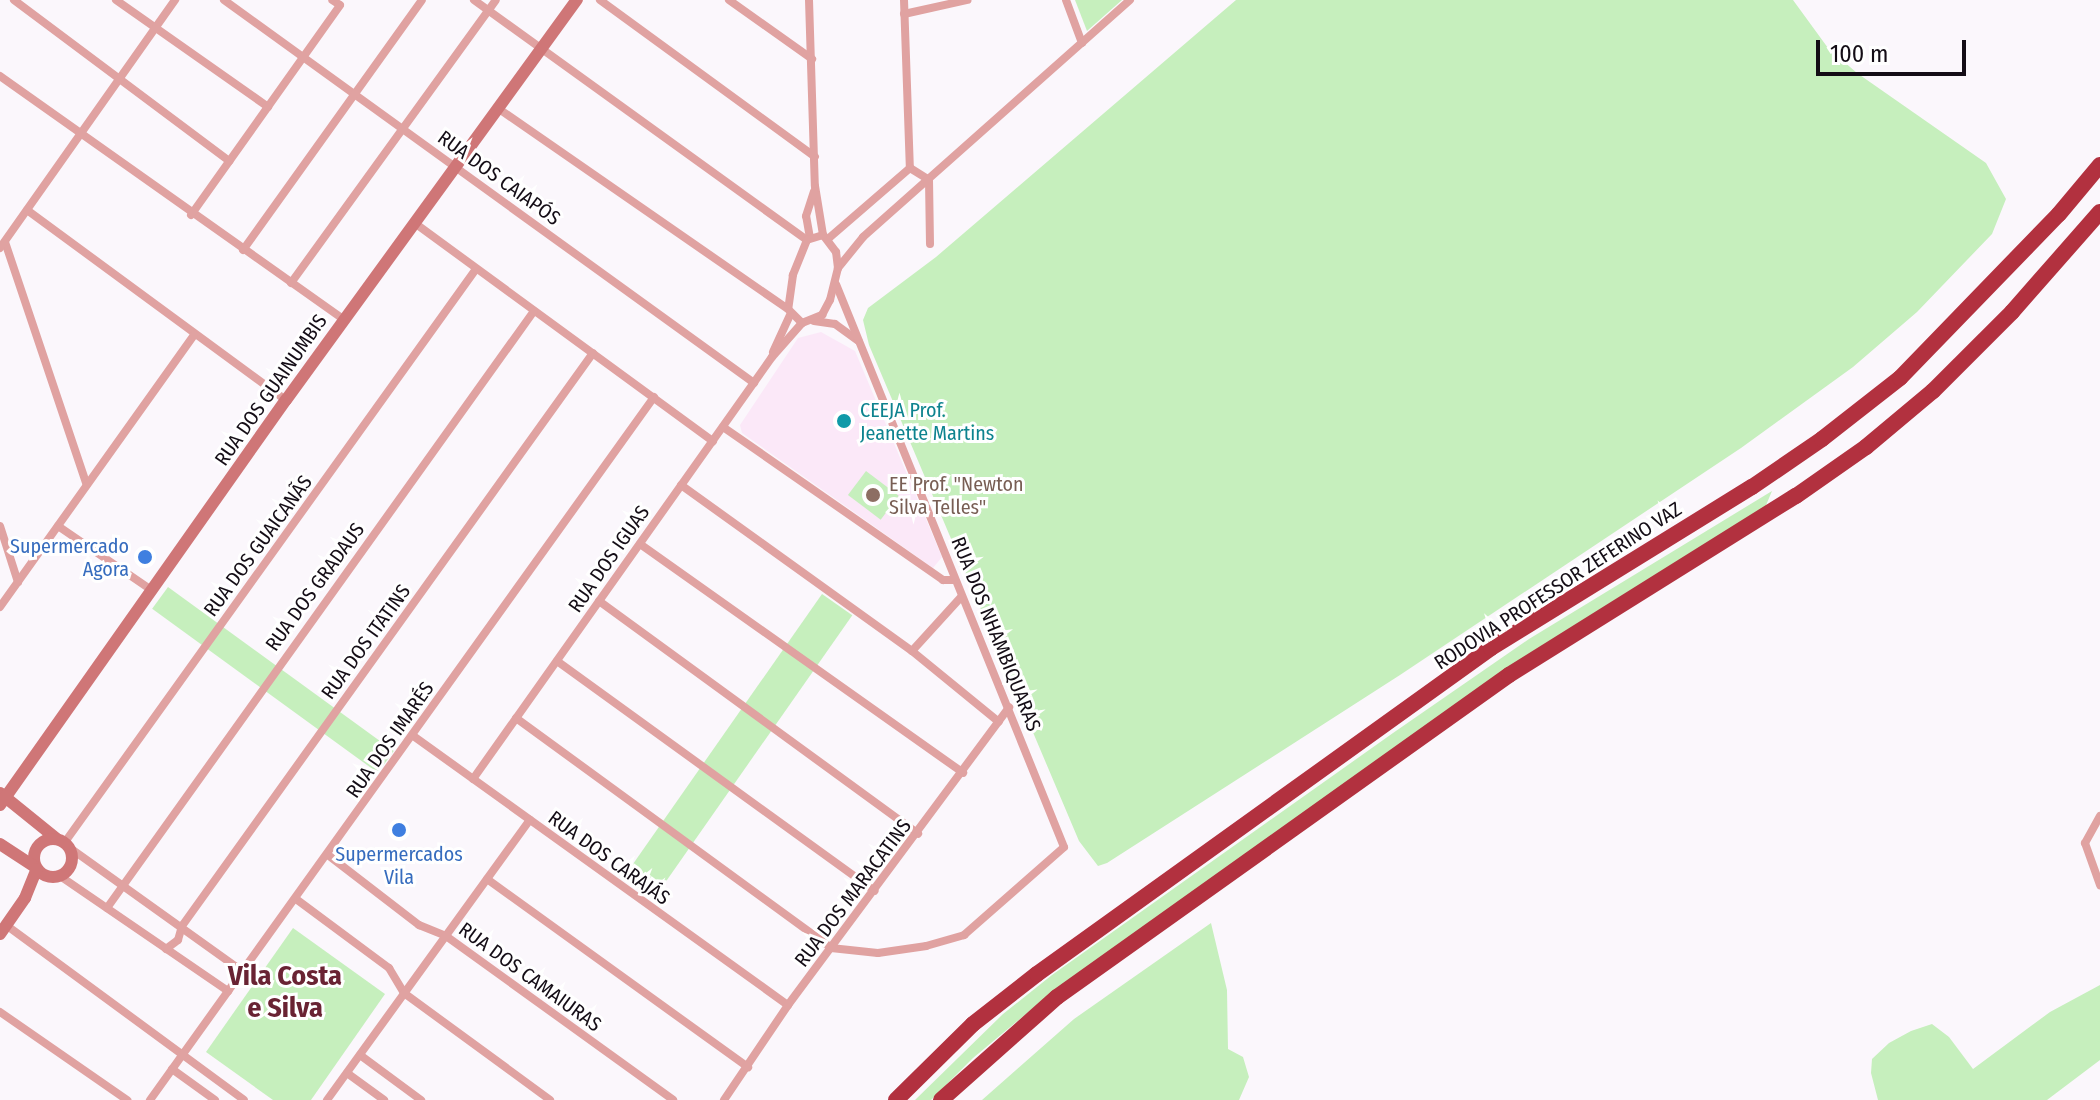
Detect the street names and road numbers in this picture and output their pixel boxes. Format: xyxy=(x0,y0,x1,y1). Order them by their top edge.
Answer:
street label: RUA DOS CAIAPÓS xyxy=(433,125,565,231)
street label: RUA DOS GUAINUMBIS xyxy=(210,310,332,470)
street label: RUA DOS GUAICANÃS xyxy=(199,471,317,621)
street label: RODOVIA PROFESSOR ZEFERINO VAZ xyxy=(1430,497,1686,675)
street label: RUA DOS IGUAS xyxy=(563,501,655,617)
street label: RUA DOS GRADAUS xyxy=(260,518,370,656)
street label: RUA DOS NHAMBIQUARAS xyxy=(946,533,1046,735)
street label: RUA DOS ITATINS xyxy=(316,580,416,704)
street label: RUA DOS IMARÉS xyxy=(341,677,439,803)
street label: RUA DOS CARAJÁS xyxy=(544,806,674,910)
street label: RUA DOS MARACATINS xyxy=(790,814,916,972)
street label: RUA DOS CAMAIURAS xyxy=(454,917,606,1037)

